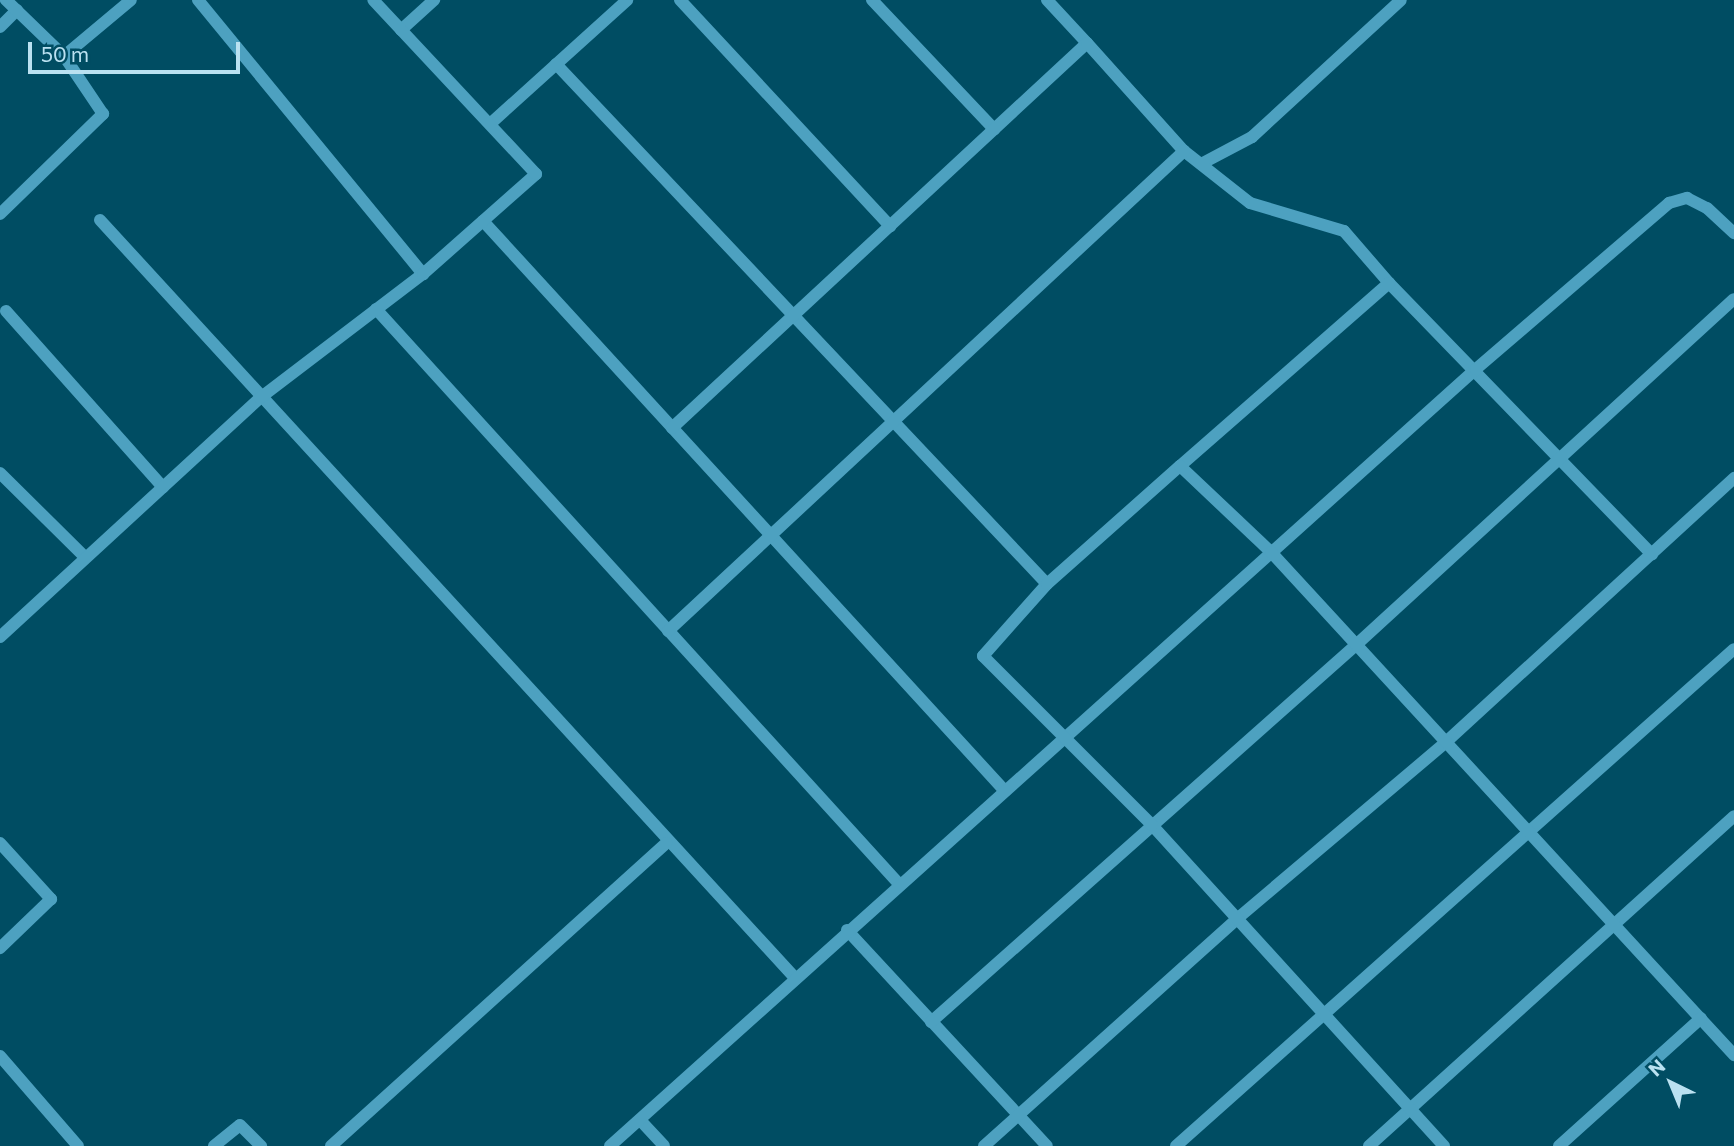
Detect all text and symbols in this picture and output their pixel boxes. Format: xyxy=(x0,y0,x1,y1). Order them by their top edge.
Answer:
scale bar xyxy=(32,28,243,72)
text: 50 m xyxy=(41,41,89,66)
north arrow xyxy=(1636,1048,1706,1118)
text: N xyxy=(1643,1054,1669,1081)

